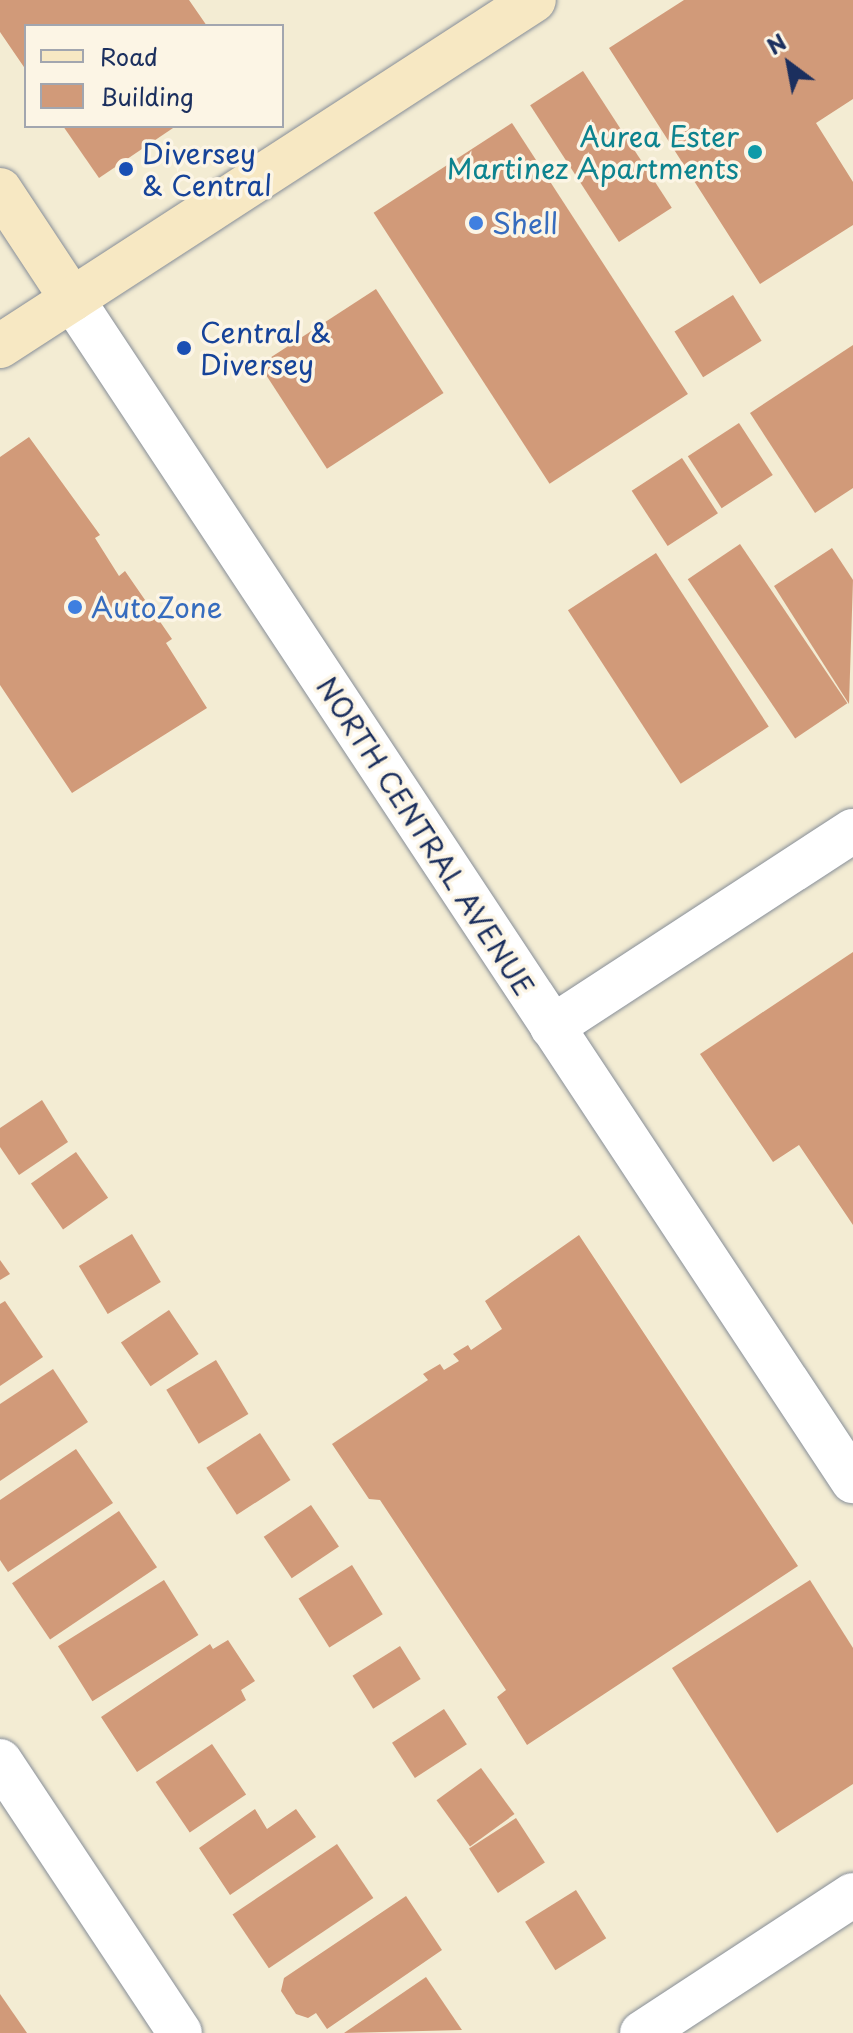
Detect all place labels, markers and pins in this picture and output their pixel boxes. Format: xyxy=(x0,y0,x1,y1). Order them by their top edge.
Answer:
place label: Aurea Ester Martinez Apartments xyxy=(446,119,739,185)
place label: Diversey & Central xyxy=(142,136,274,202)
marker: Aurea Ester Martinez Apartments xyxy=(746,143,764,161)
marker: Diversey & Central xyxy=(117,160,135,178)
place label: Shell xyxy=(492,206,558,240)
marker: Shell xyxy=(467,214,485,232)
place label: Central & Diversey xyxy=(200,315,332,381)
marker: Central & Diversey xyxy=(175,339,193,357)
place label: AutoZone xyxy=(91,590,222,624)
marker: AutoZone xyxy=(66,598,84,616)

